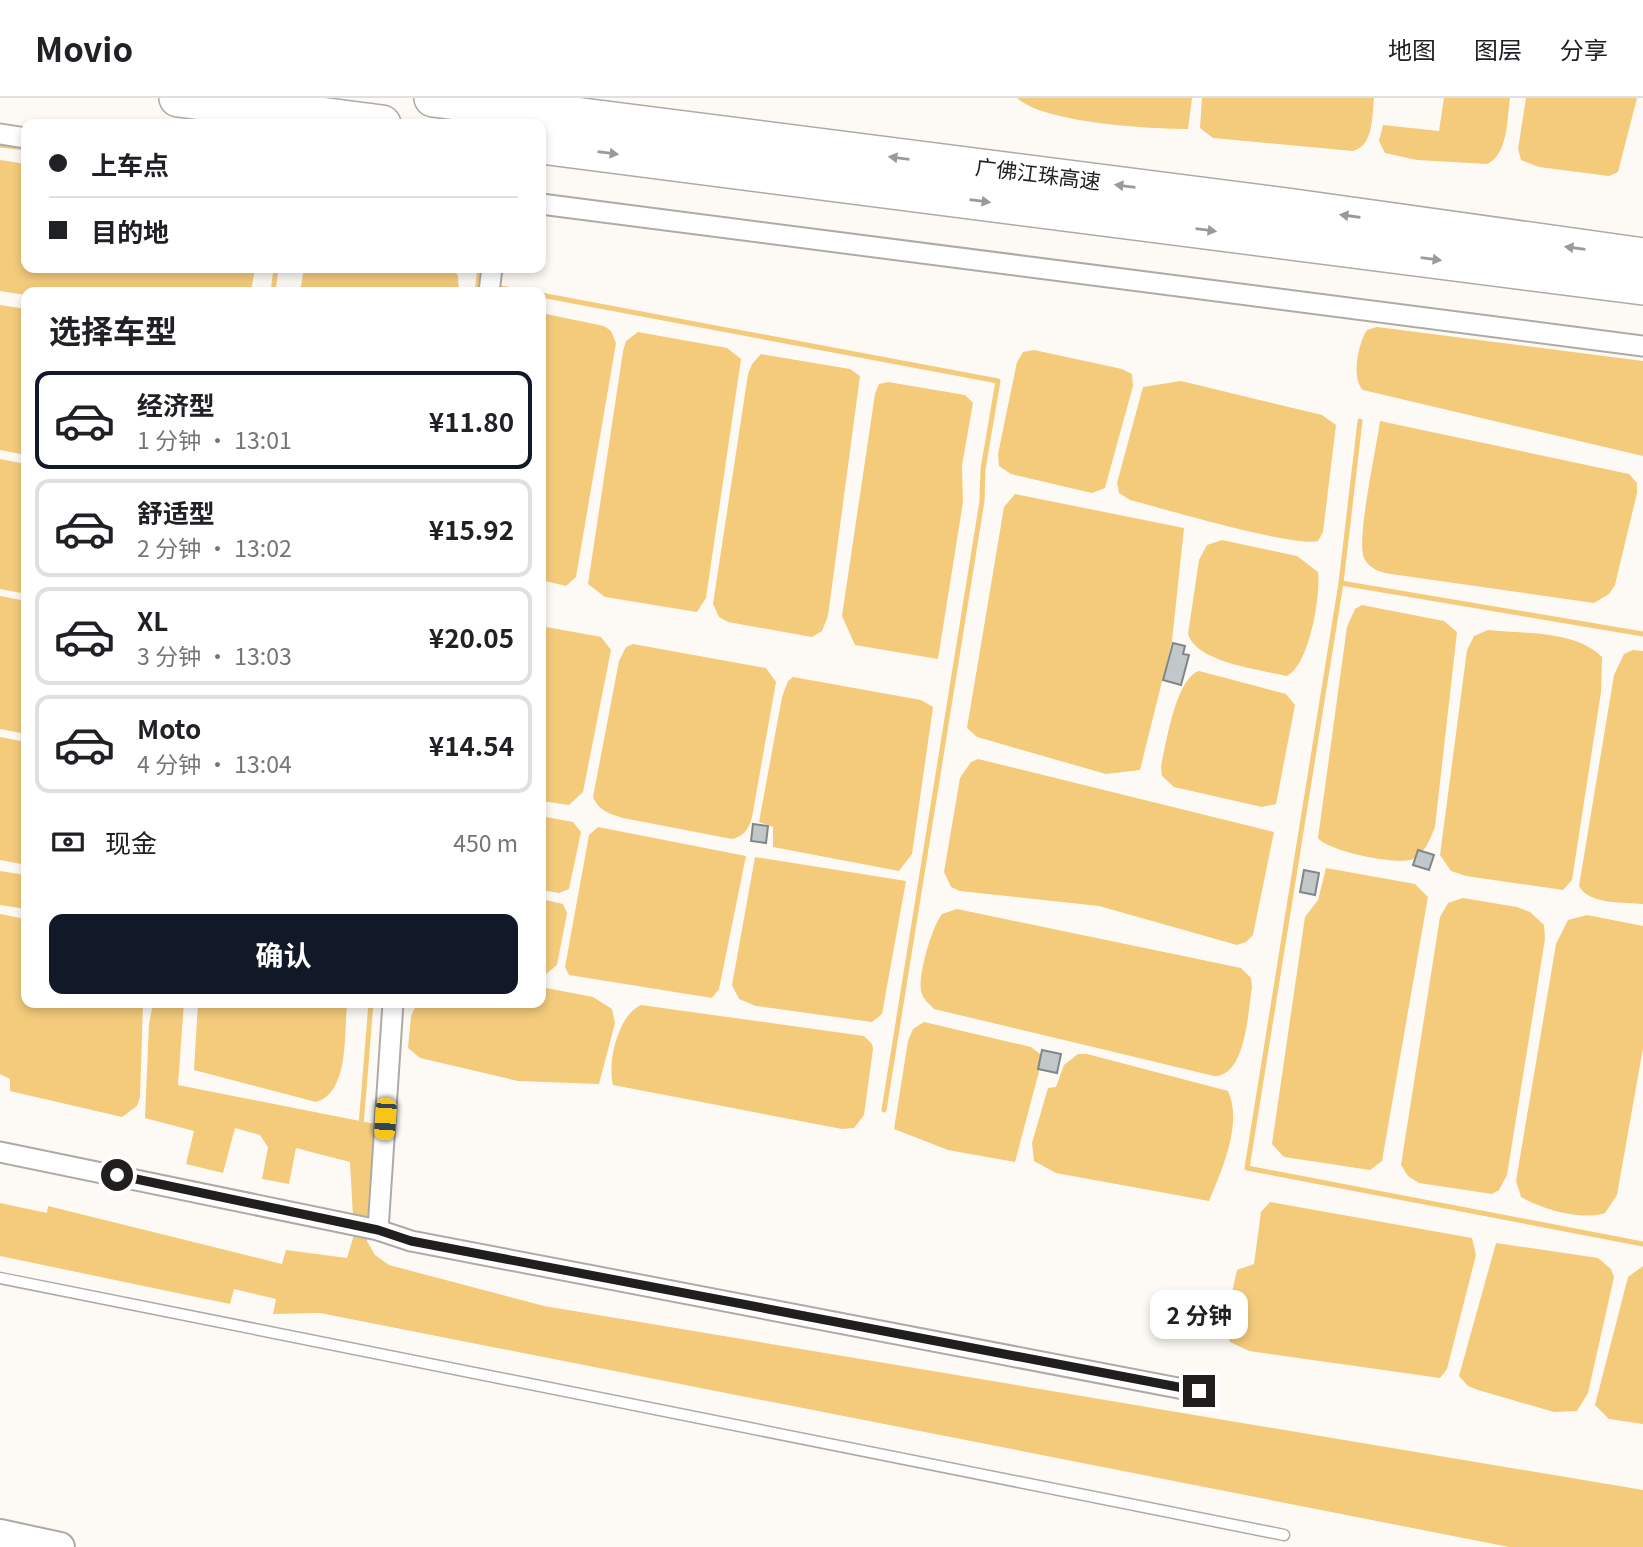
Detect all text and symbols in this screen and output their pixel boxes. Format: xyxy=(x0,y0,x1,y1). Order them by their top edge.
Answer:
text: Movio xyxy=(35,24,133,72)
text: 地图 xyxy=(1388,31,1436,66)
text: 图层 xyxy=(1474,31,1522,66)
text: 分享 xyxy=(1560,31,1608,66)
text: 上车点 xyxy=(91,145,169,182)
one-way arrow xyxy=(598,148,620,159)
street label: 广佛江珠高速 xyxy=(974,150,1103,196)
one-way arrow xyxy=(888,152,910,163)
one-way arrow xyxy=(1113,181,1135,192)
one-way arrow xyxy=(969,196,991,207)
one-way arrow xyxy=(1339,210,1361,221)
text: 目的地 xyxy=(91,212,169,249)
one-way arrow xyxy=(1195,225,1217,236)
one-way arrow xyxy=(1564,242,1586,253)
one-way arrow xyxy=(1420,254,1442,265)
text: 选择车型 xyxy=(49,306,177,352)
text: 经济型 xyxy=(137,385,215,422)
icon: car xyxy=(53,389,116,452)
text: ¥11.80 xyxy=(429,402,514,439)
text: 1 分钟 · 13:01 xyxy=(137,422,292,456)
text: 舒适型 xyxy=(137,493,215,530)
icon: car xyxy=(53,497,116,560)
text: ¥15.92 xyxy=(429,510,514,547)
text: 2 分钟 · 13:02 xyxy=(137,530,292,564)
text: XL xyxy=(137,601,168,638)
icon: car xyxy=(53,605,116,668)
text: ¥20.05 xyxy=(429,618,514,655)
text: 3 分钟 · 13:03 xyxy=(137,638,292,672)
text: Moto xyxy=(137,709,201,746)
icon: car xyxy=(53,713,116,776)
text: ¥14.54 xyxy=(429,726,514,763)
text: 4 分钟 · 13:04 xyxy=(137,746,292,780)
icon: cash xyxy=(49,823,87,861)
text: 现金 xyxy=(105,823,157,860)
text: 450 m xyxy=(453,825,518,859)
button: 确认 xyxy=(49,914,518,994)
car xyxy=(374,1097,397,1141)
route start xyxy=(101,1159,133,1191)
callout: 2 分钟 xyxy=(1150,1290,1248,1338)
text: 2 分钟 xyxy=(1167,1297,1231,1331)
route end xyxy=(1183,1375,1215,1407)

